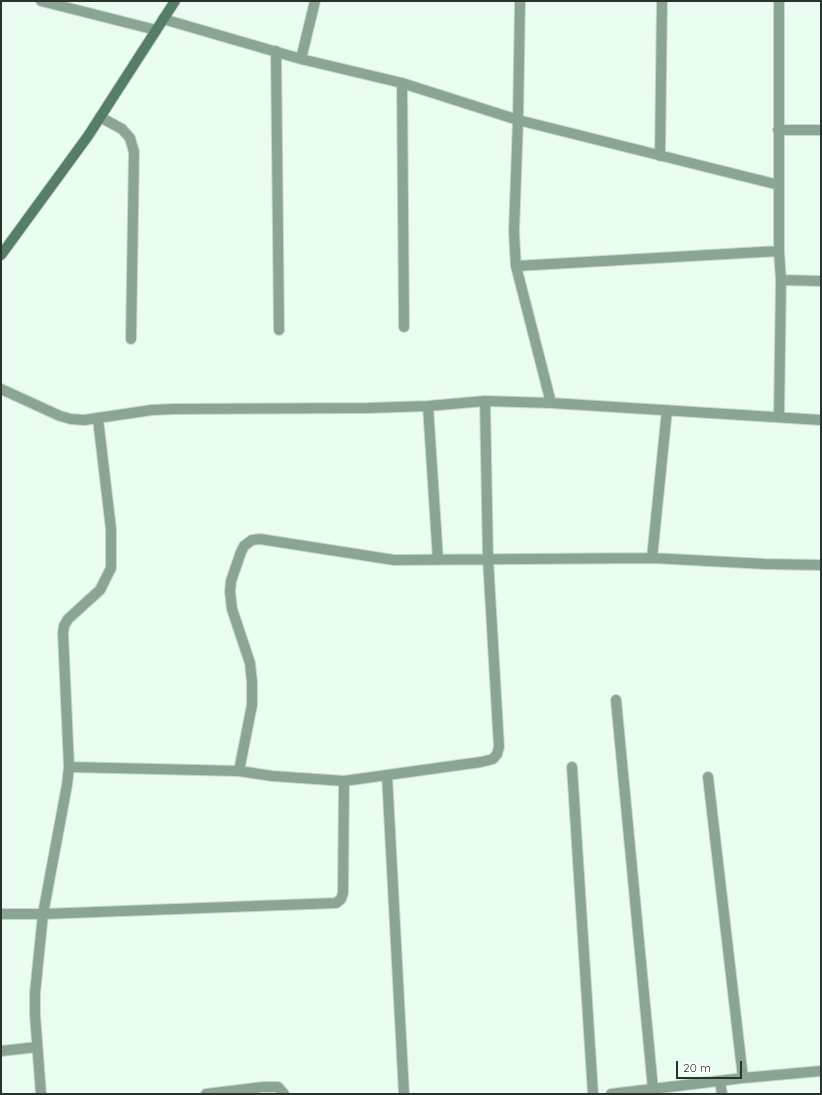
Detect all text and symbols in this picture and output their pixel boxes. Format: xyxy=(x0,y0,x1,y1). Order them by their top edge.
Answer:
scale bar xyxy=(678,1053,744,1079)
text: 20 m xyxy=(683,1060,711,1075)

